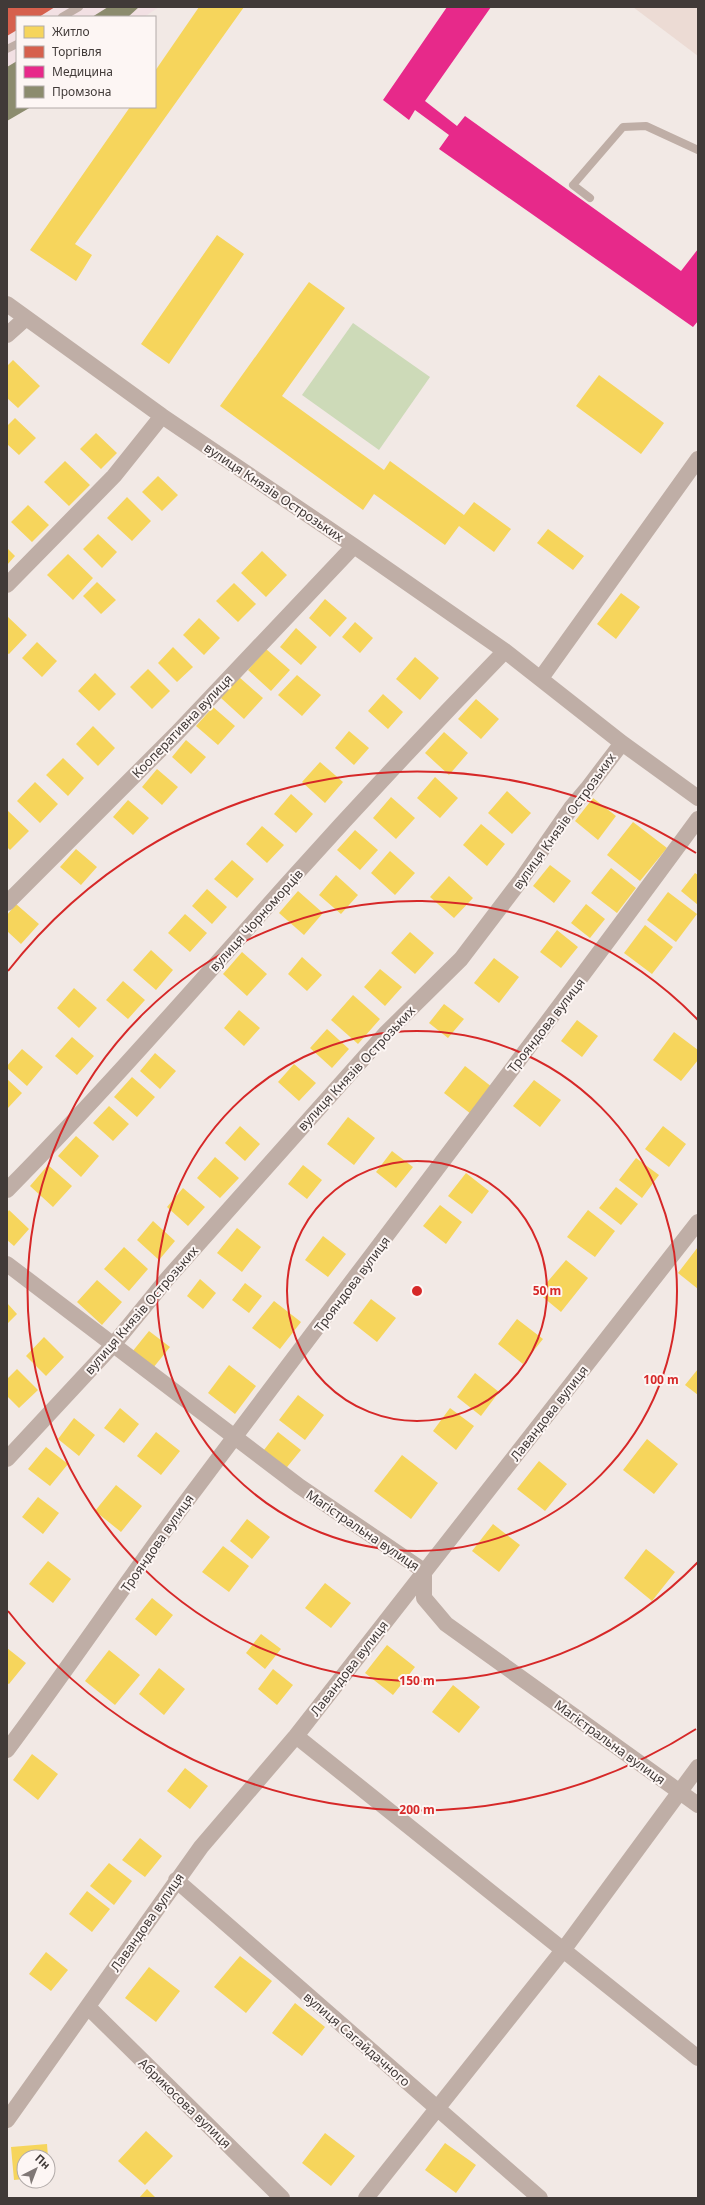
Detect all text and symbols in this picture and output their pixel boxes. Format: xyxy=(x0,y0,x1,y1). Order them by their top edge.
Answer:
legend xyxy=(16,16,156,108)
text: Житло xyxy=(52,23,90,40)
text: Торгівля xyxy=(52,43,102,60)
text: Медицина xyxy=(52,63,113,80)
text: Промзона xyxy=(52,83,111,100)
street label: вулиця Князів Острозьких xyxy=(201,438,348,546)
street label: Кооперативна вулиця xyxy=(128,670,236,782)
street label: вулиця Князів Острозьких xyxy=(508,749,620,893)
street label: вулиця Чорноморців xyxy=(205,865,307,975)
street label: Трояндова вулиця xyxy=(503,974,589,1076)
street label: вулиця Князів Острозьких xyxy=(293,1001,419,1134)
street label: Трояндова вулиця xyxy=(310,1232,394,1336)
street label: вулиця Князів Острозьких xyxy=(80,1242,202,1378)
text: 50 m xyxy=(533,1282,561,1299)
centre of rings xyxy=(410,1284,424,1298)
street label: Лавандова вулиця xyxy=(506,1361,592,1465)
text: 100 m xyxy=(643,1371,679,1388)
street label: Магістральна вулиця xyxy=(303,1485,423,1575)
street label: Трояндова вулиця xyxy=(116,1490,198,1596)
street label: Лавандова вулиця xyxy=(306,1616,392,1720)
text: 150 m xyxy=(399,1672,435,1689)
street label: Магістральна вулиця xyxy=(551,1696,669,1788)
text: 200 m xyxy=(399,1801,435,1818)
street label: Лавандова вулиця xyxy=(106,1869,188,1975)
street label: вулиця Сагайдачного xyxy=(300,1988,414,2091)
street label: Абрикосова вулиця xyxy=(135,2054,235,2152)
north arrow xyxy=(16,2149,56,2189)
text: Пн xyxy=(32,2150,54,2172)

